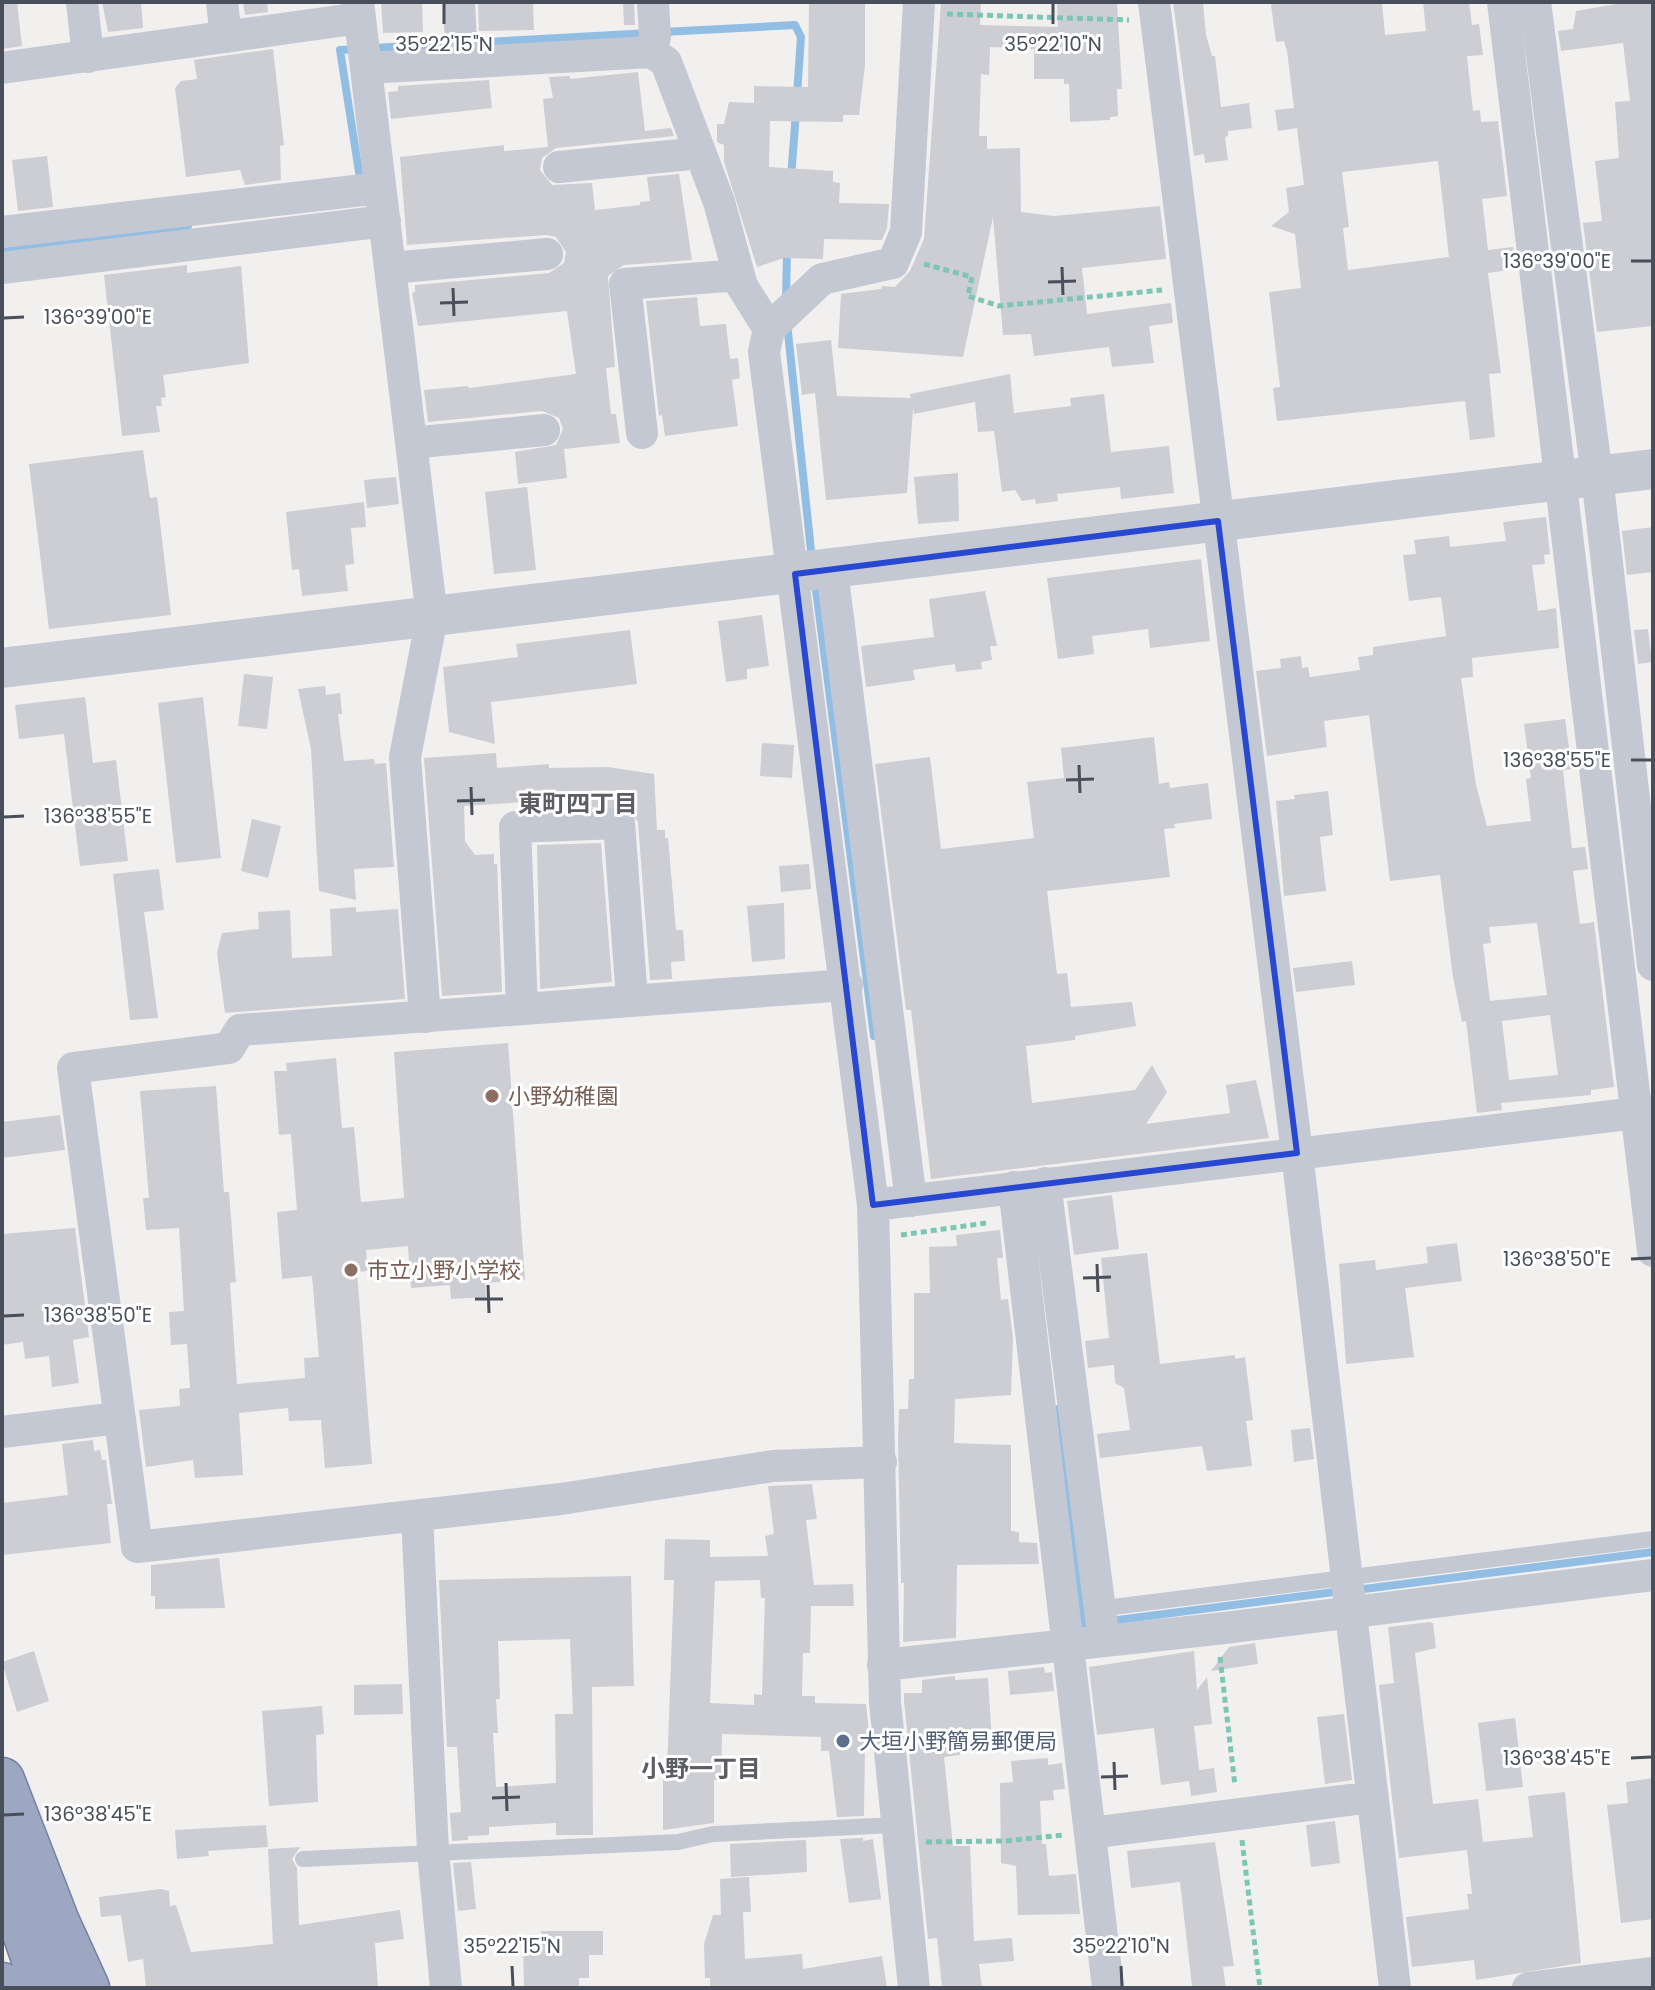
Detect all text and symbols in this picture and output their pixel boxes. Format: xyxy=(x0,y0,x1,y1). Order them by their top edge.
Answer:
text: 35°22'15"N xyxy=(395,30,493,58)
text: 35°22'10"N xyxy=(1004,30,1102,58)
text: 136°39'00"E xyxy=(1503,247,1611,275)
text: 136°39'00"E xyxy=(44,303,152,331)
text: 136°38'55"E xyxy=(1503,746,1611,774)
district label: 東町四丁目 xyxy=(518,787,638,820)
text: 136°38'55"E xyxy=(44,802,152,830)
place label: 小野幼稚園 xyxy=(508,1081,618,1112)
marker: 小野幼稚園 xyxy=(483,1087,501,1105)
text: 136°38'50"E xyxy=(1503,1245,1611,1273)
place label: 市立小野小学校 xyxy=(367,1255,521,1286)
marker: 市立小野小学校 xyxy=(342,1261,360,1279)
text: 136°38'50"E xyxy=(44,1301,152,1329)
place label: 大垣小野簡易郵便局 xyxy=(859,1726,1057,1757)
marker: 大垣小野簡易郵便局 xyxy=(834,1732,852,1750)
text: 136°38'45"E xyxy=(1503,1744,1611,1772)
district label: 小野一丁目 xyxy=(641,1752,761,1785)
text: 136°38'45"E xyxy=(44,1800,152,1828)
text: 35°22'15"N xyxy=(463,1932,561,1960)
text: 35°22'10"N xyxy=(1072,1932,1170,1960)

